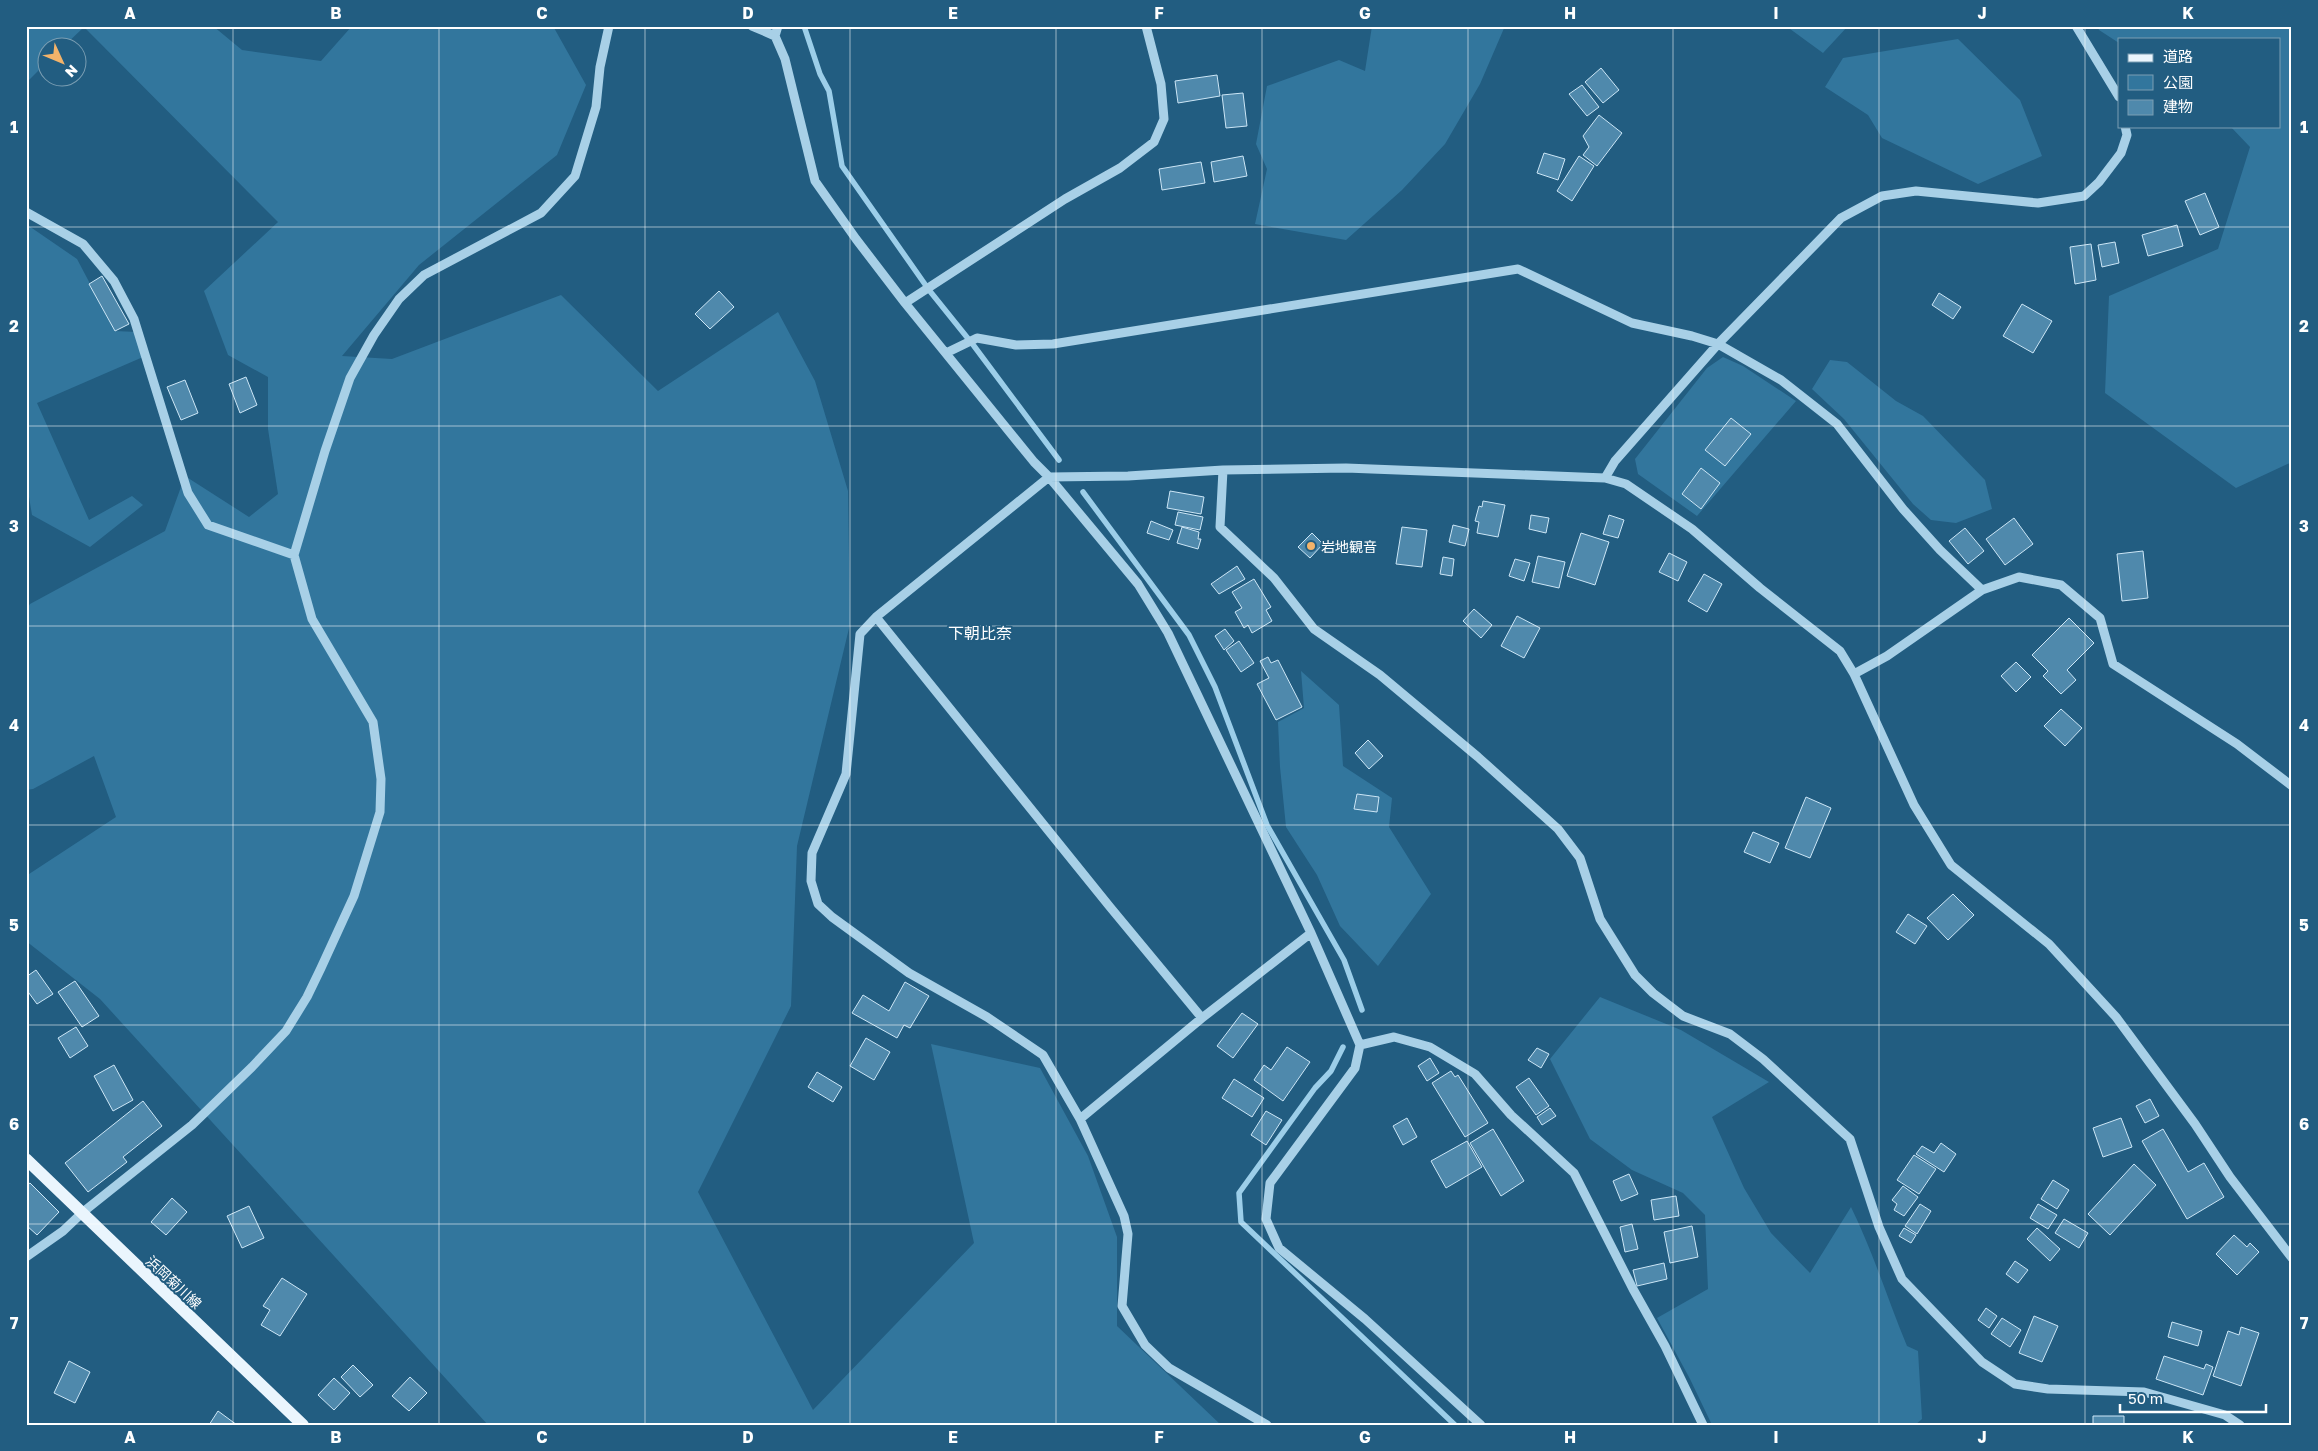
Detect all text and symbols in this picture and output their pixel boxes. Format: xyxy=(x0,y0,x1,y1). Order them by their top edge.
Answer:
text: A xyxy=(124,3,136,23)
text: B xyxy=(330,3,342,23)
text: C xyxy=(536,3,548,23)
text: D xyxy=(742,3,754,23)
text: E xyxy=(948,3,958,23)
text: F xyxy=(1154,3,1164,23)
text: G xyxy=(1359,3,1371,23)
text: H xyxy=(1564,3,1576,23)
text: I xyxy=(1773,3,1779,23)
text: J xyxy=(1977,3,1987,23)
text: K xyxy=(2182,3,2194,23)
north arrow xyxy=(38,38,88,88)
legend xyxy=(2118,38,2280,128)
text: 道路 xyxy=(2163,47,2193,65)
text: N xyxy=(62,62,82,81)
text: 公園 xyxy=(2163,73,2193,91)
text: 建物 xyxy=(2163,97,2193,115)
text: 1 xyxy=(10,117,18,137)
text: 1 xyxy=(2300,117,2308,137)
text: 2 xyxy=(9,316,19,336)
text: 2 xyxy=(2299,316,2309,336)
text: 3 xyxy=(9,516,19,536)
text: 3 xyxy=(2299,516,2309,536)
place label: 岩地観音 xyxy=(1321,538,1377,555)
marker: 岩地観音 xyxy=(1305,540,1317,552)
district label: 下朝比奈 xyxy=(948,623,1012,643)
text: 4 xyxy=(9,715,19,735)
text: 4 xyxy=(2299,715,2309,735)
text: 5 xyxy=(9,915,19,935)
text: 5 xyxy=(2299,915,2309,935)
text: 6 xyxy=(9,1114,19,1134)
text: 6 xyxy=(2299,1114,2309,1134)
street label: 浜岡菊川線 xyxy=(143,1252,205,1312)
text: 7 xyxy=(10,1313,19,1333)
text: 7 xyxy=(2300,1313,2309,1333)
scale bar xyxy=(2120,1381,2267,1413)
text: 50 m xyxy=(2128,1389,2163,1407)
text: A xyxy=(124,1427,136,1447)
text: B xyxy=(330,1427,342,1447)
text: C xyxy=(536,1427,548,1447)
text: D xyxy=(742,1427,754,1447)
text: E xyxy=(948,1427,958,1447)
text: F xyxy=(1154,1427,1164,1447)
text: G xyxy=(1359,1427,1371,1447)
text: H xyxy=(1564,1427,1576,1447)
text: I xyxy=(1773,1427,1779,1447)
text: J xyxy=(1977,1427,1987,1447)
text: K xyxy=(2182,1427,2194,1447)

